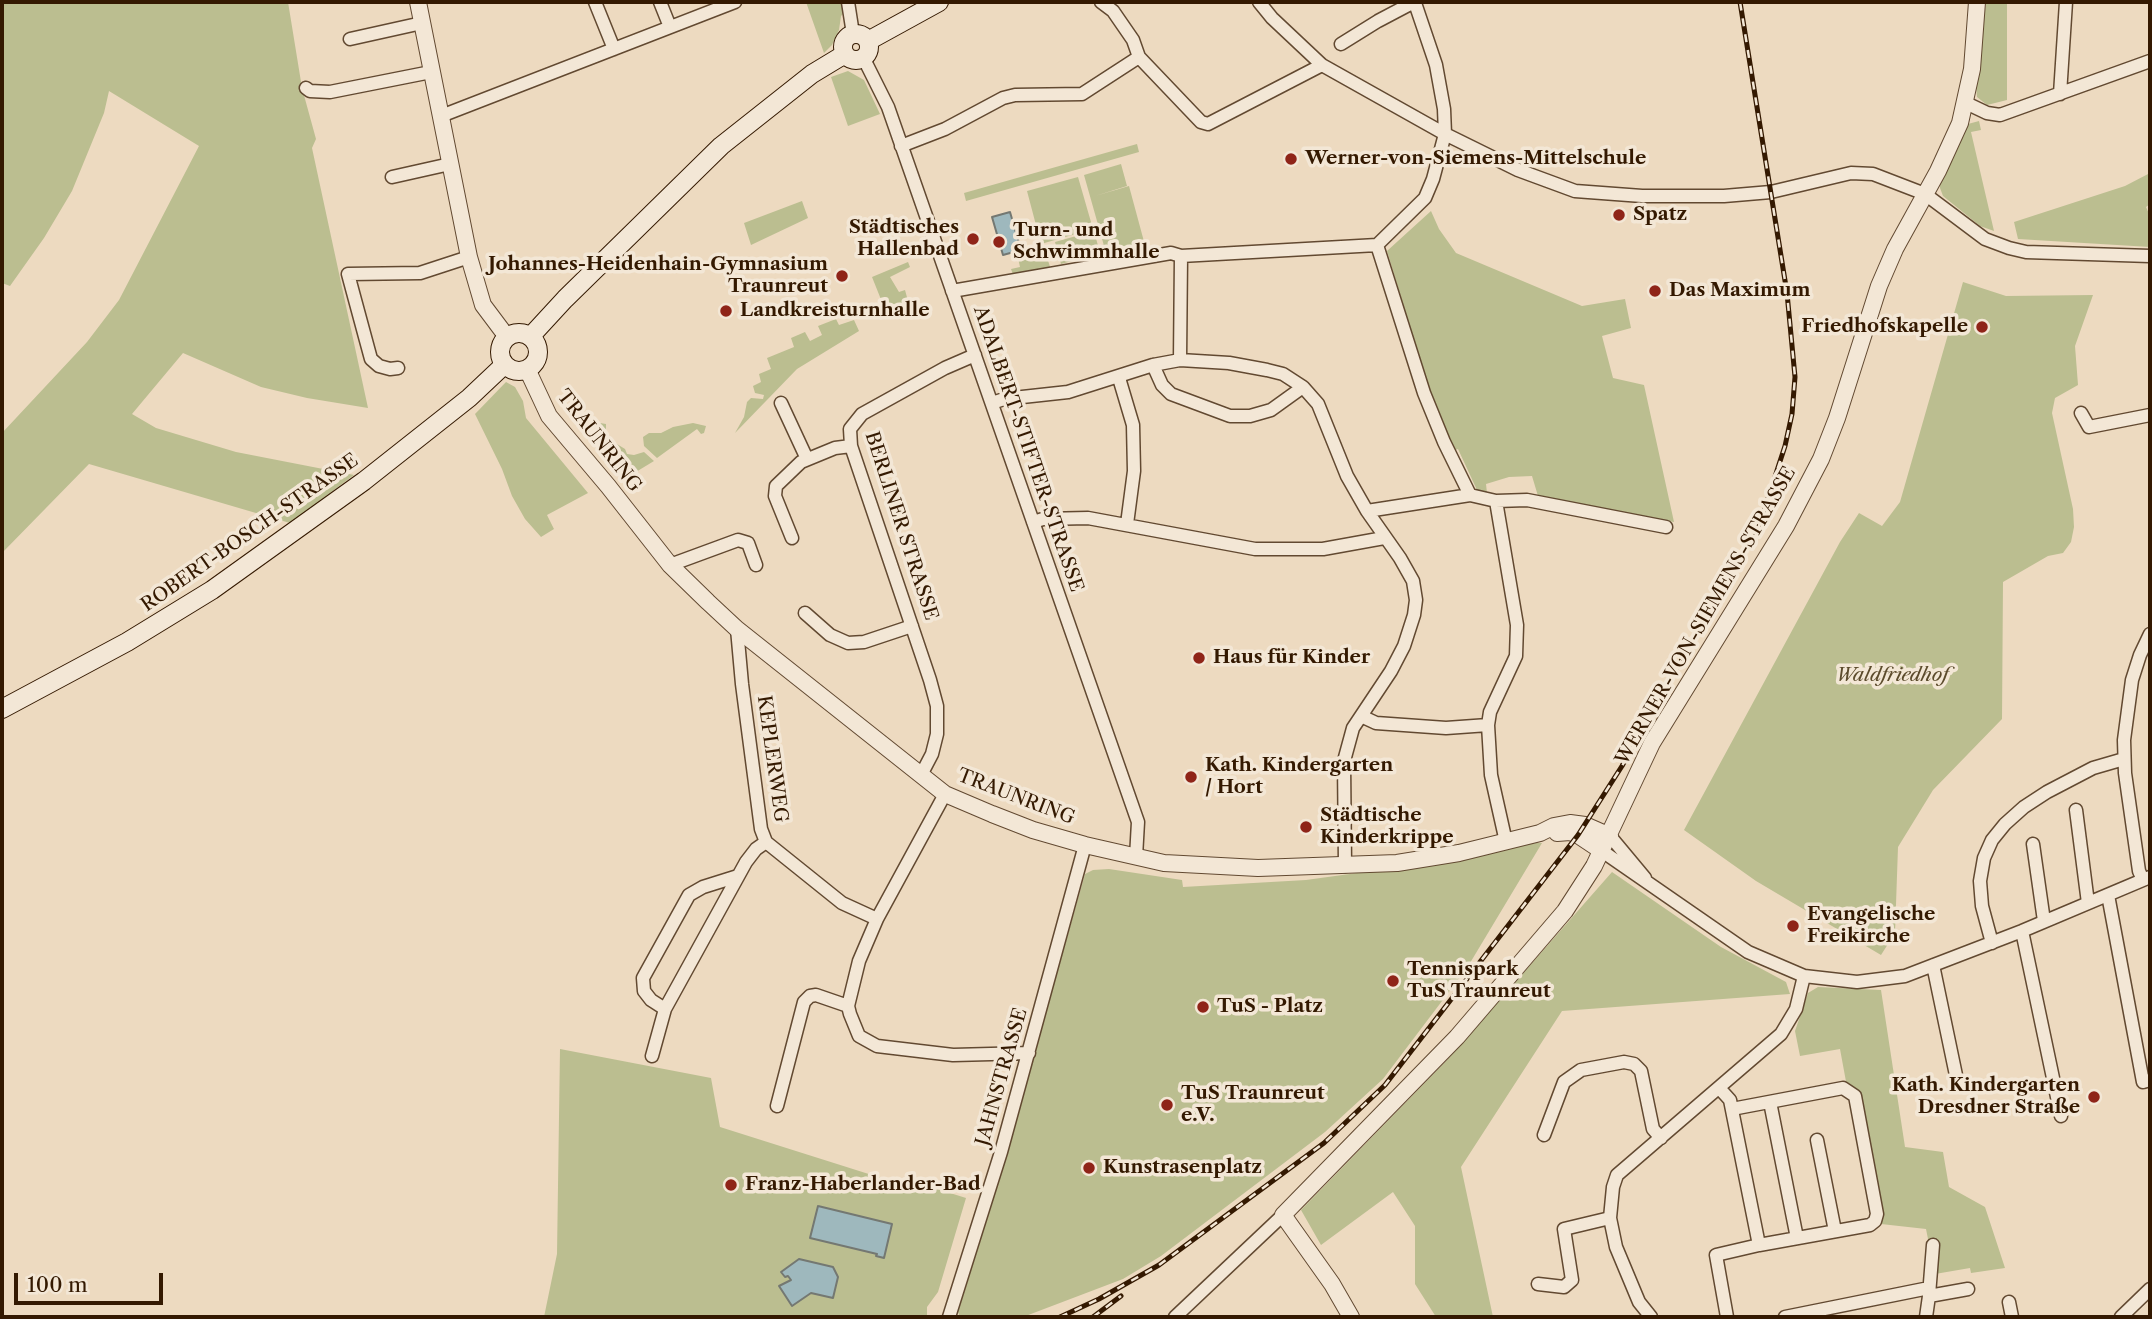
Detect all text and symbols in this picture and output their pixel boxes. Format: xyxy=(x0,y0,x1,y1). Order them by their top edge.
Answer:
place label: Werner-von-Siemens-Mittelschule xyxy=(1305,148,1646,170)
marker: Werner-von-Siemens-Mittelschule xyxy=(1283,151,1299,167)
place label: Spatz xyxy=(1633,204,1687,226)
marker: Spatz xyxy=(1611,207,1627,223)
place label: Städtisches Hallenbad xyxy=(849,217,959,261)
place label: Turn- und Schwimmhalle xyxy=(1013,220,1160,264)
marker: Städtisches Hallenbad xyxy=(965,231,981,247)
marker: Turn- und Schwimmhalle xyxy=(991,234,1007,250)
place label: Johannes-Heidenhain-Gymnasium Traunreut xyxy=(488,254,828,298)
marker: Johannes-Heidenhain-Gymnasium Traunreut xyxy=(834,268,850,284)
place label: Das Maximum xyxy=(1669,280,1811,302)
marker: Das Maximum xyxy=(1647,283,1663,299)
place label: Landkreisturnhalle xyxy=(740,300,930,322)
marker: Landkreisturnhalle xyxy=(718,303,734,319)
street label: ADALBERT-STIFTER-STRASSE xyxy=(968,303,1088,595)
place label: Friedhofskapelle xyxy=(1801,316,1968,338)
marker: Friedhofskapelle xyxy=(1974,319,1990,335)
street label: TRAUNRING xyxy=(552,385,646,497)
street label: BERLINER STRASSE xyxy=(860,429,942,623)
street label: ROBERT-BOSCH-STRASSE xyxy=(137,449,363,617)
street label: WERNER-VON-SIEMENS-STRASSE xyxy=(1611,463,1801,769)
place label: Haus für Kinder xyxy=(1213,647,1370,669)
marker: Haus für Kinder xyxy=(1191,650,1207,666)
park label: Waldfriedhof xyxy=(1836,665,1948,687)
street label: KEPLERWEG xyxy=(752,694,792,824)
place label: Kath. Kindergarten / Hort xyxy=(1205,755,1393,799)
street label: TRAUNRING xyxy=(954,764,1078,830)
marker: Kath. Kindergarten / Hort xyxy=(1183,769,1199,785)
place label: Städtische Kinderkrippe xyxy=(1320,805,1454,849)
marker: Städtische Kinderkrippe xyxy=(1298,819,1314,835)
place label: Evangelische Freikirche xyxy=(1807,904,1935,948)
marker: Evangelische Freikirche xyxy=(1785,918,1801,934)
place label: Tennispark TuS Traunreut xyxy=(1407,959,1551,1003)
marker: Tennispark TuS Traunreut xyxy=(1385,973,1401,989)
place label: TuS - Platz xyxy=(1217,996,1323,1018)
marker: TuS - Platz xyxy=(1195,999,1211,1015)
street label: JAHNSTRASSE xyxy=(971,1005,1033,1149)
place label: Kath. Kindergarten Dresdner Straße xyxy=(1892,1075,2080,1119)
place label: TuS Traunreut e.V. xyxy=(1181,1083,1325,1127)
marker: Kath. Kindergarten Dresdner Straße xyxy=(2086,1089,2102,1105)
marker: TuS Traunreut e.V. xyxy=(1159,1097,1175,1113)
place label: Kunstrasenplatz xyxy=(1103,1157,1262,1179)
marker: Kunstrasenplatz xyxy=(1081,1160,1097,1176)
place label: Franz-Haberlander-Bad xyxy=(745,1174,981,1196)
marker: Franz-Haberlander-Bad xyxy=(723,1177,739,1193)
scale bar xyxy=(18,1260,166,1304)
text: 100 m xyxy=(27,1272,88,1297)

